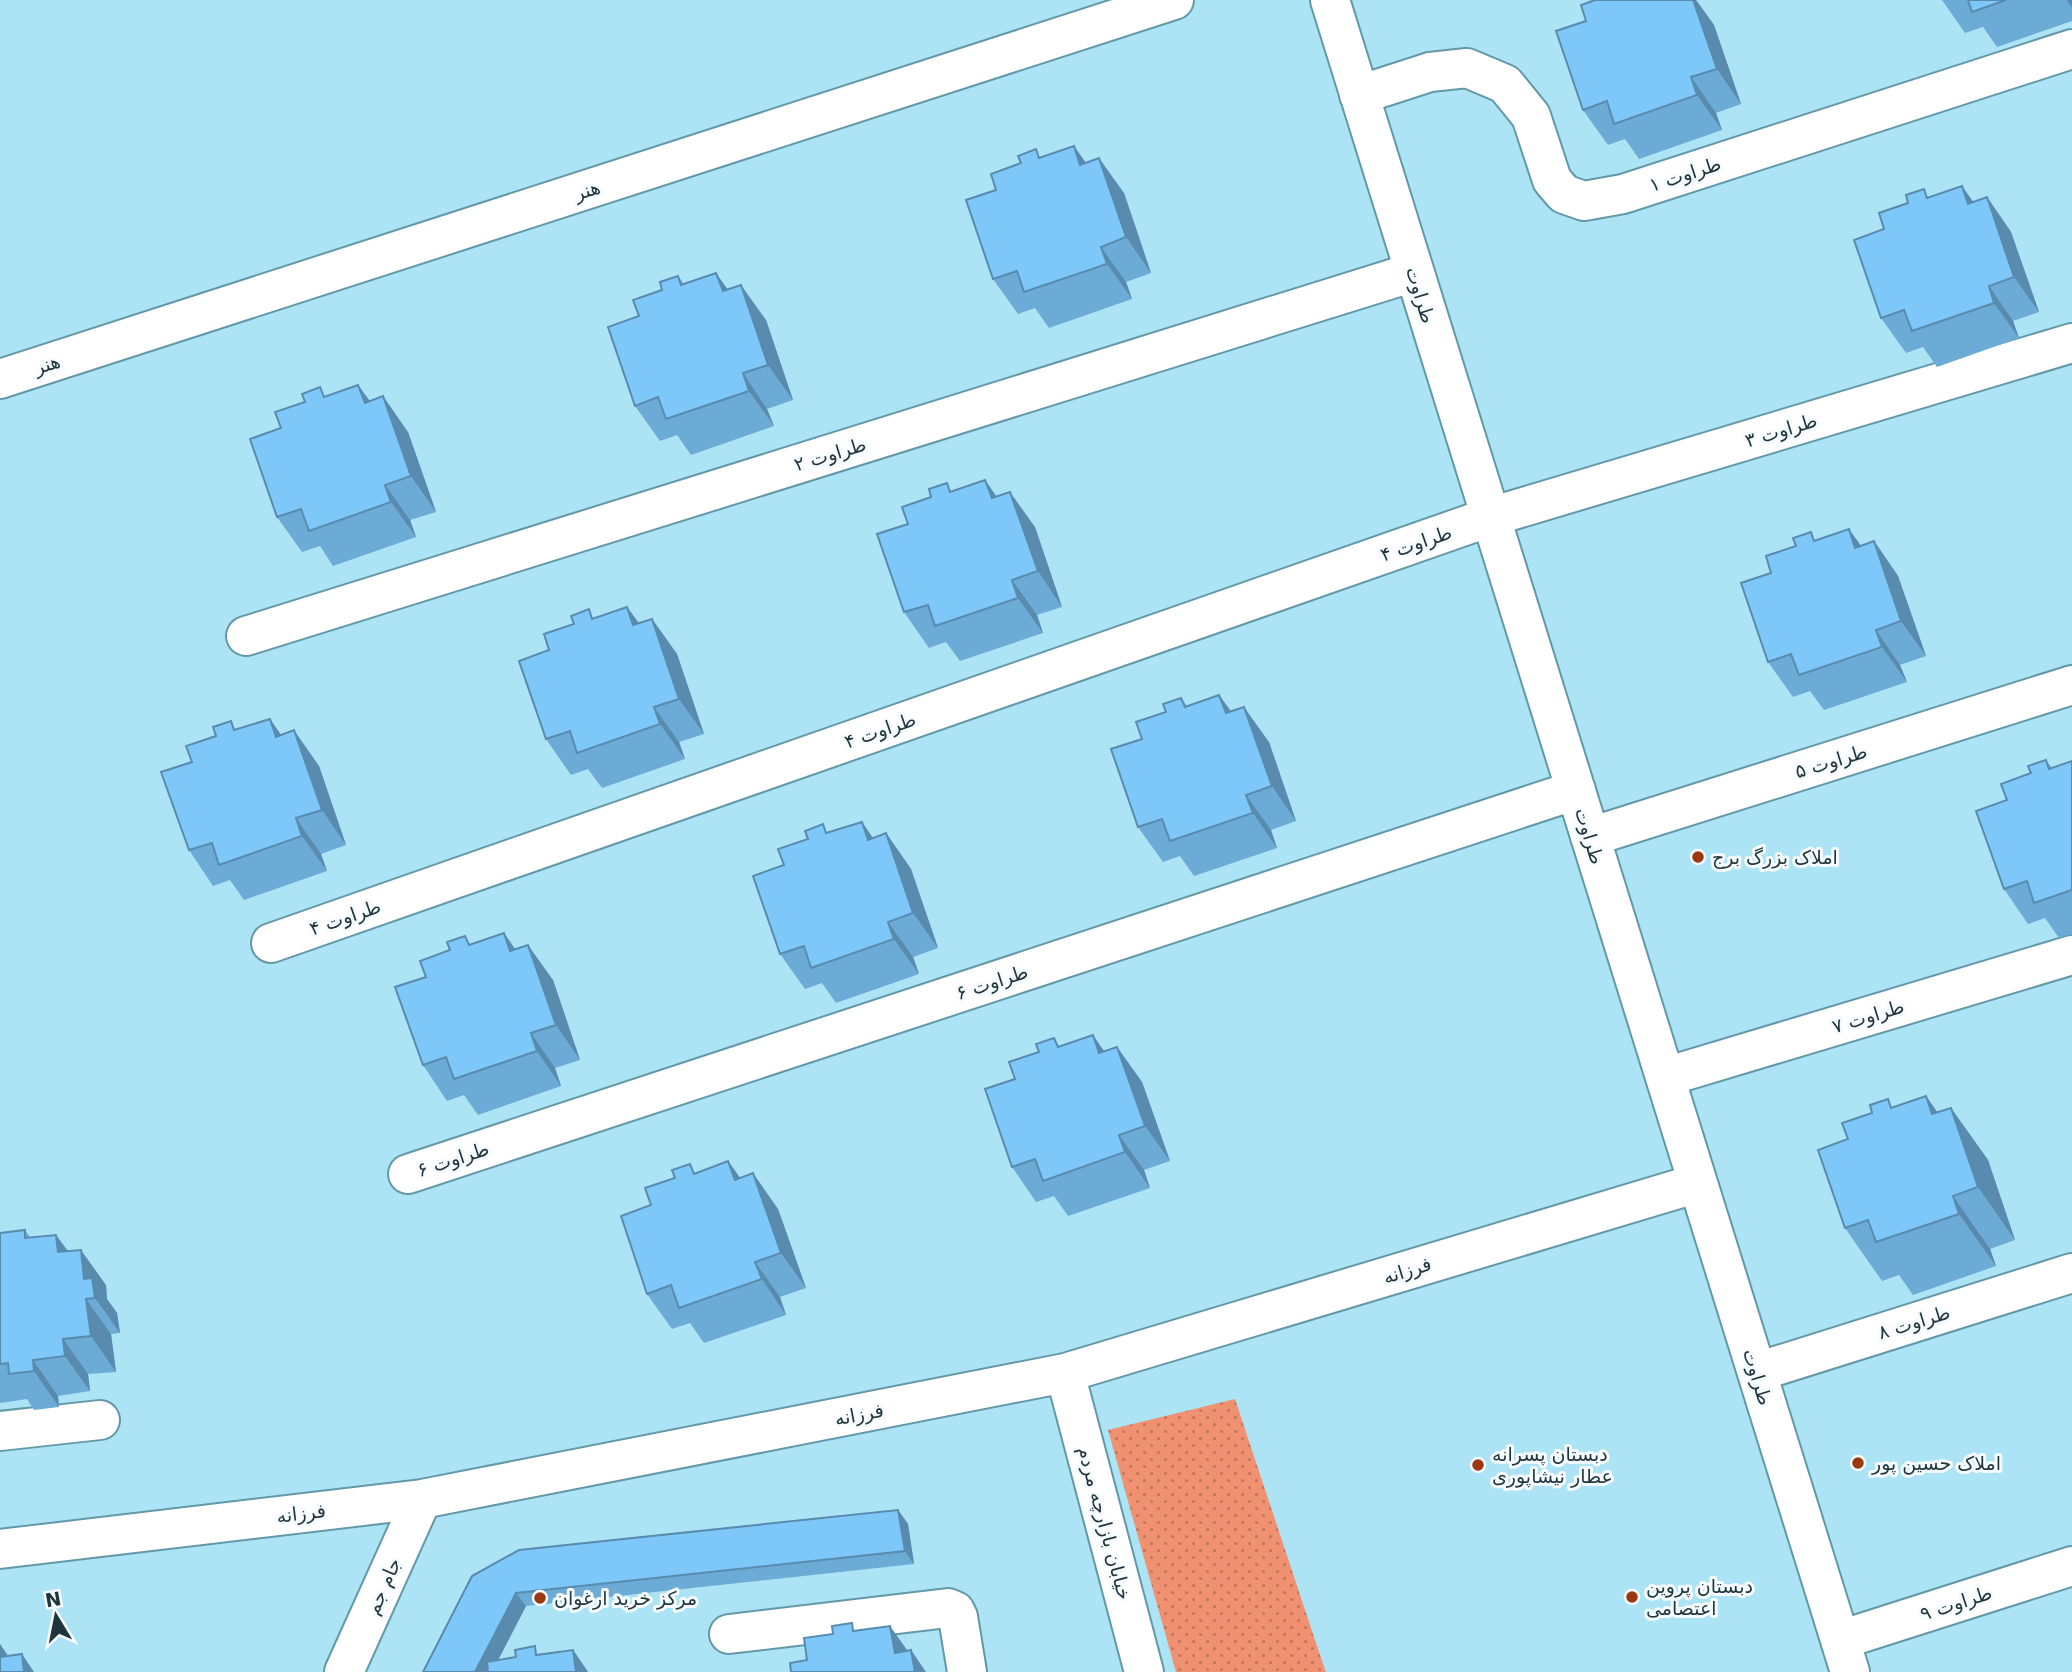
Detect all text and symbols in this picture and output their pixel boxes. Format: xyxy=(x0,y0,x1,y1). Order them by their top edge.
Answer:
street label: طراوت ۱ xyxy=(1646,152,1724,197)
street label: هنر xyxy=(570,175,603,206)
street label: طراوت xyxy=(1401,264,1440,326)
street label: هنر xyxy=(30,349,63,380)
street label: طراوت ۳ xyxy=(1742,409,1820,452)
street label: طراوت ۲ xyxy=(791,433,869,476)
street label: طراوت ۴ xyxy=(1377,521,1455,566)
street label: طراوت ۴ xyxy=(841,708,919,753)
street label: طراوت ۵ xyxy=(1792,740,1870,783)
street label: طراوت xyxy=(1570,805,1609,867)
place label: املاک بزرگ برج xyxy=(1712,846,1838,869)
marker: املاک بزرگ برج xyxy=(1690,849,1706,865)
street label: طراوت ۴ xyxy=(306,895,384,940)
street label: طراوت ۶ xyxy=(953,960,1031,1005)
street label: طراوت ۷ xyxy=(1829,995,1907,1038)
street label: طراوت ۶ xyxy=(414,1137,492,1182)
street label: فرزانه xyxy=(1380,1252,1434,1289)
street label: طراوت ۸ xyxy=(1875,1301,1953,1344)
street label: طراوت xyxy=(1738,1346,1777,1408)
street label: فرزانه xyxy=(833,1398,886,1431)
place label: دبستان پسرانه عطار نیشاپوری xyxy=(1492,1443,1613,1488)
street label: خیابان بازارچه مردم xyxy=(1073,1444,1136,1602)
place label: املاک حسین پور xyxy=(1871,1452,2001,1475)
marker: املاک حسین پور xyxy=(1850,1455,1866,1471)
marker: دبستان پسرانه عطار نیشاپوری xyxy=(1470,1457,1486,1473)
street label: فرزانه xyxy=(275,1499,327,1528)
street label: جام جم xyxy=(361,1554,406,1618)
place label: دبستان پروین اعتصامی xyxy=(1646,1575,1753,1619)
north arrow xyxy=(21,1581,91,1651)
street label: طراوت ۹ xyxy=(1917,1581,1995,1626)
text: N xyxy=(43,1587,63,1611)
place label: مرکز خرید ارغوان xyxy=(554,1587,697,1610)
marker: دبستان پروین اعتصامی xyxy=(1624,1589,1640,1605)
marker: مرکز خرید ارغوان xyxy=(532,1590,548,1606)

